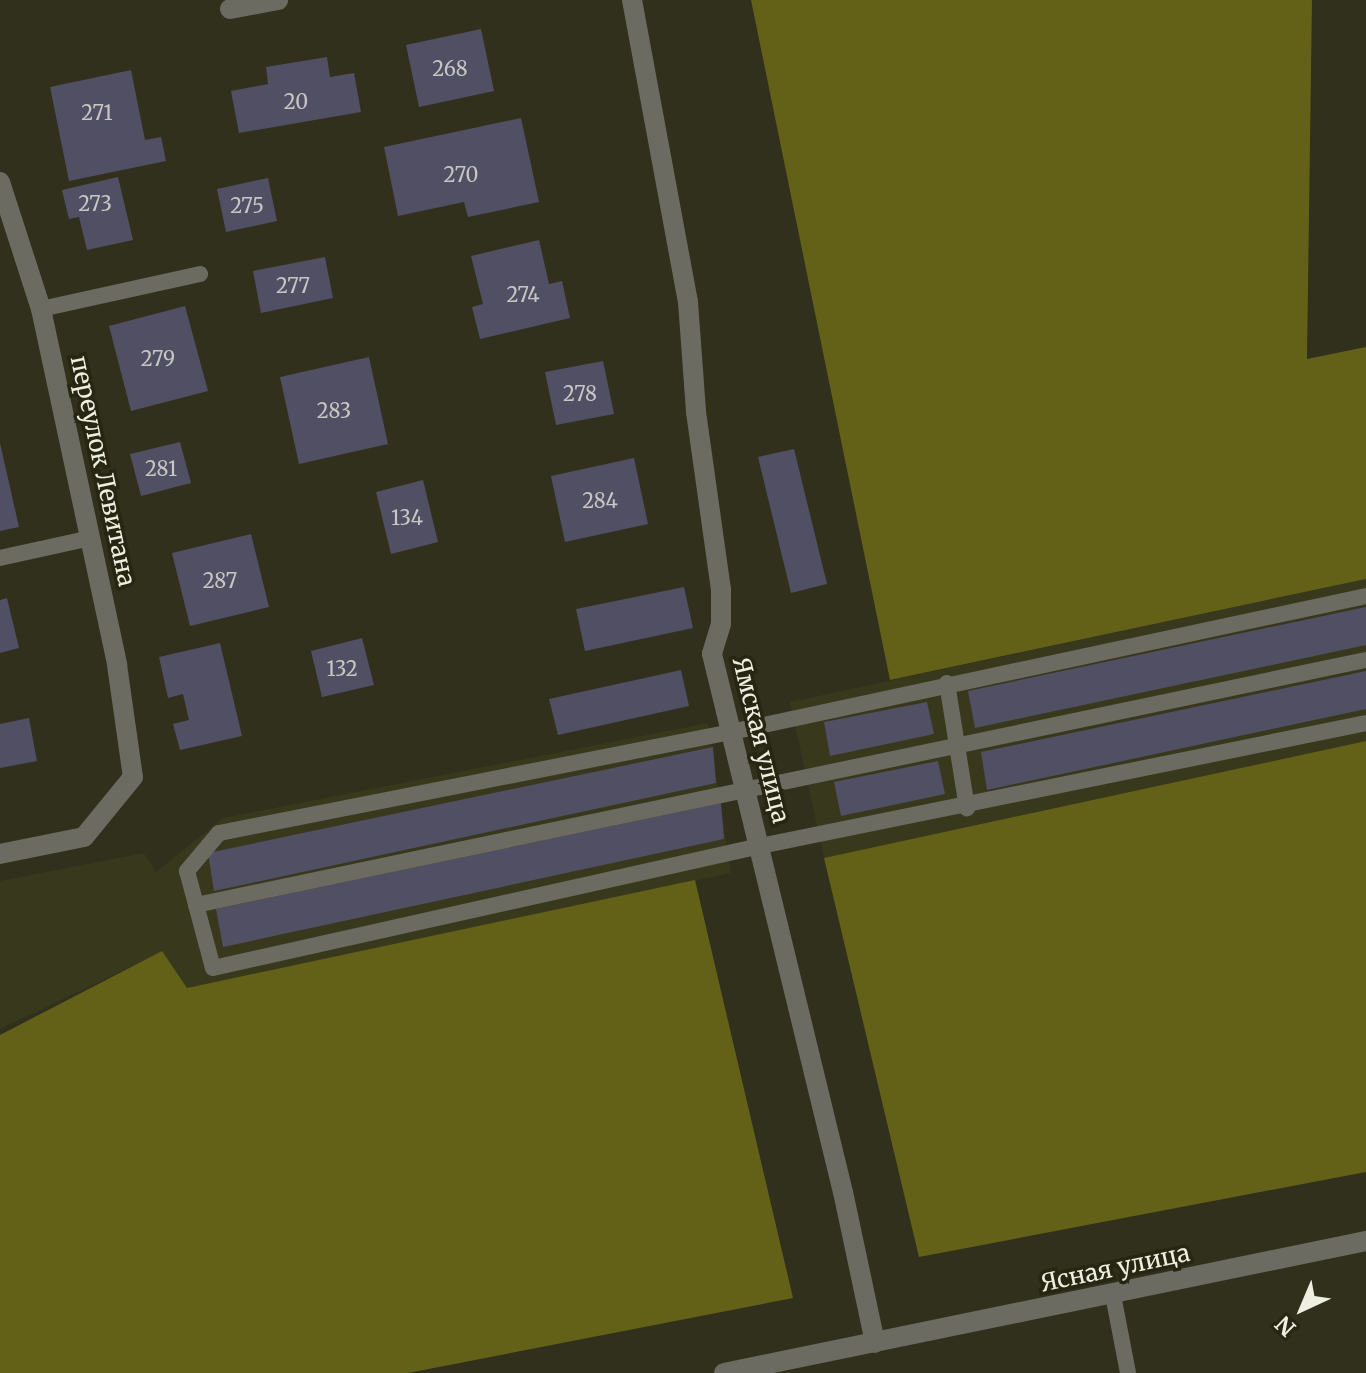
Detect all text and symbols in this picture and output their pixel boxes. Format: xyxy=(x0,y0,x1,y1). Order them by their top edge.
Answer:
house number: 268 xyxy=(432,56,468,80)
house number: 20 xyxy=(284,89,308,113)
house number: 271 xyxy=(81,100,113,124)
house number: 270 xyxy=(444,162,478,186)
house number: 273 xyxy=(78,191,112,215)
house number: 275 xyxy=(230,193,264,217)
house number: 277 xyxy=(276,273,310,297)
house number: 274 xyxy=(506,282,540,306)
house number: 279 xyxy=(141,346,175,370)
street label: переулок Левитана xyxy=(65,353,141,589)
house number: 278 xyxy=(563,381,597,405)
house number: 283 xyxy=(317,398,351,422)
house number: 281 xyxy=(145,456,177,480)
house number: 284 xyxy=(582,488,618,512)
house number: 134 xyxy=(391,505,423,529)
house number: 287 xyxy=(203,568,237,592)
street label: Ямская улица xyxy=(726,654,796,826)
house number: 132 xyxy=(326,656,358,680)
street label: Ясная улица xyxy=(1038,1238,1192,1298)
north arrow xyxy=(1262,1269,1342,1349)
text: N xyxy=(1269,1310,1301,1342)

